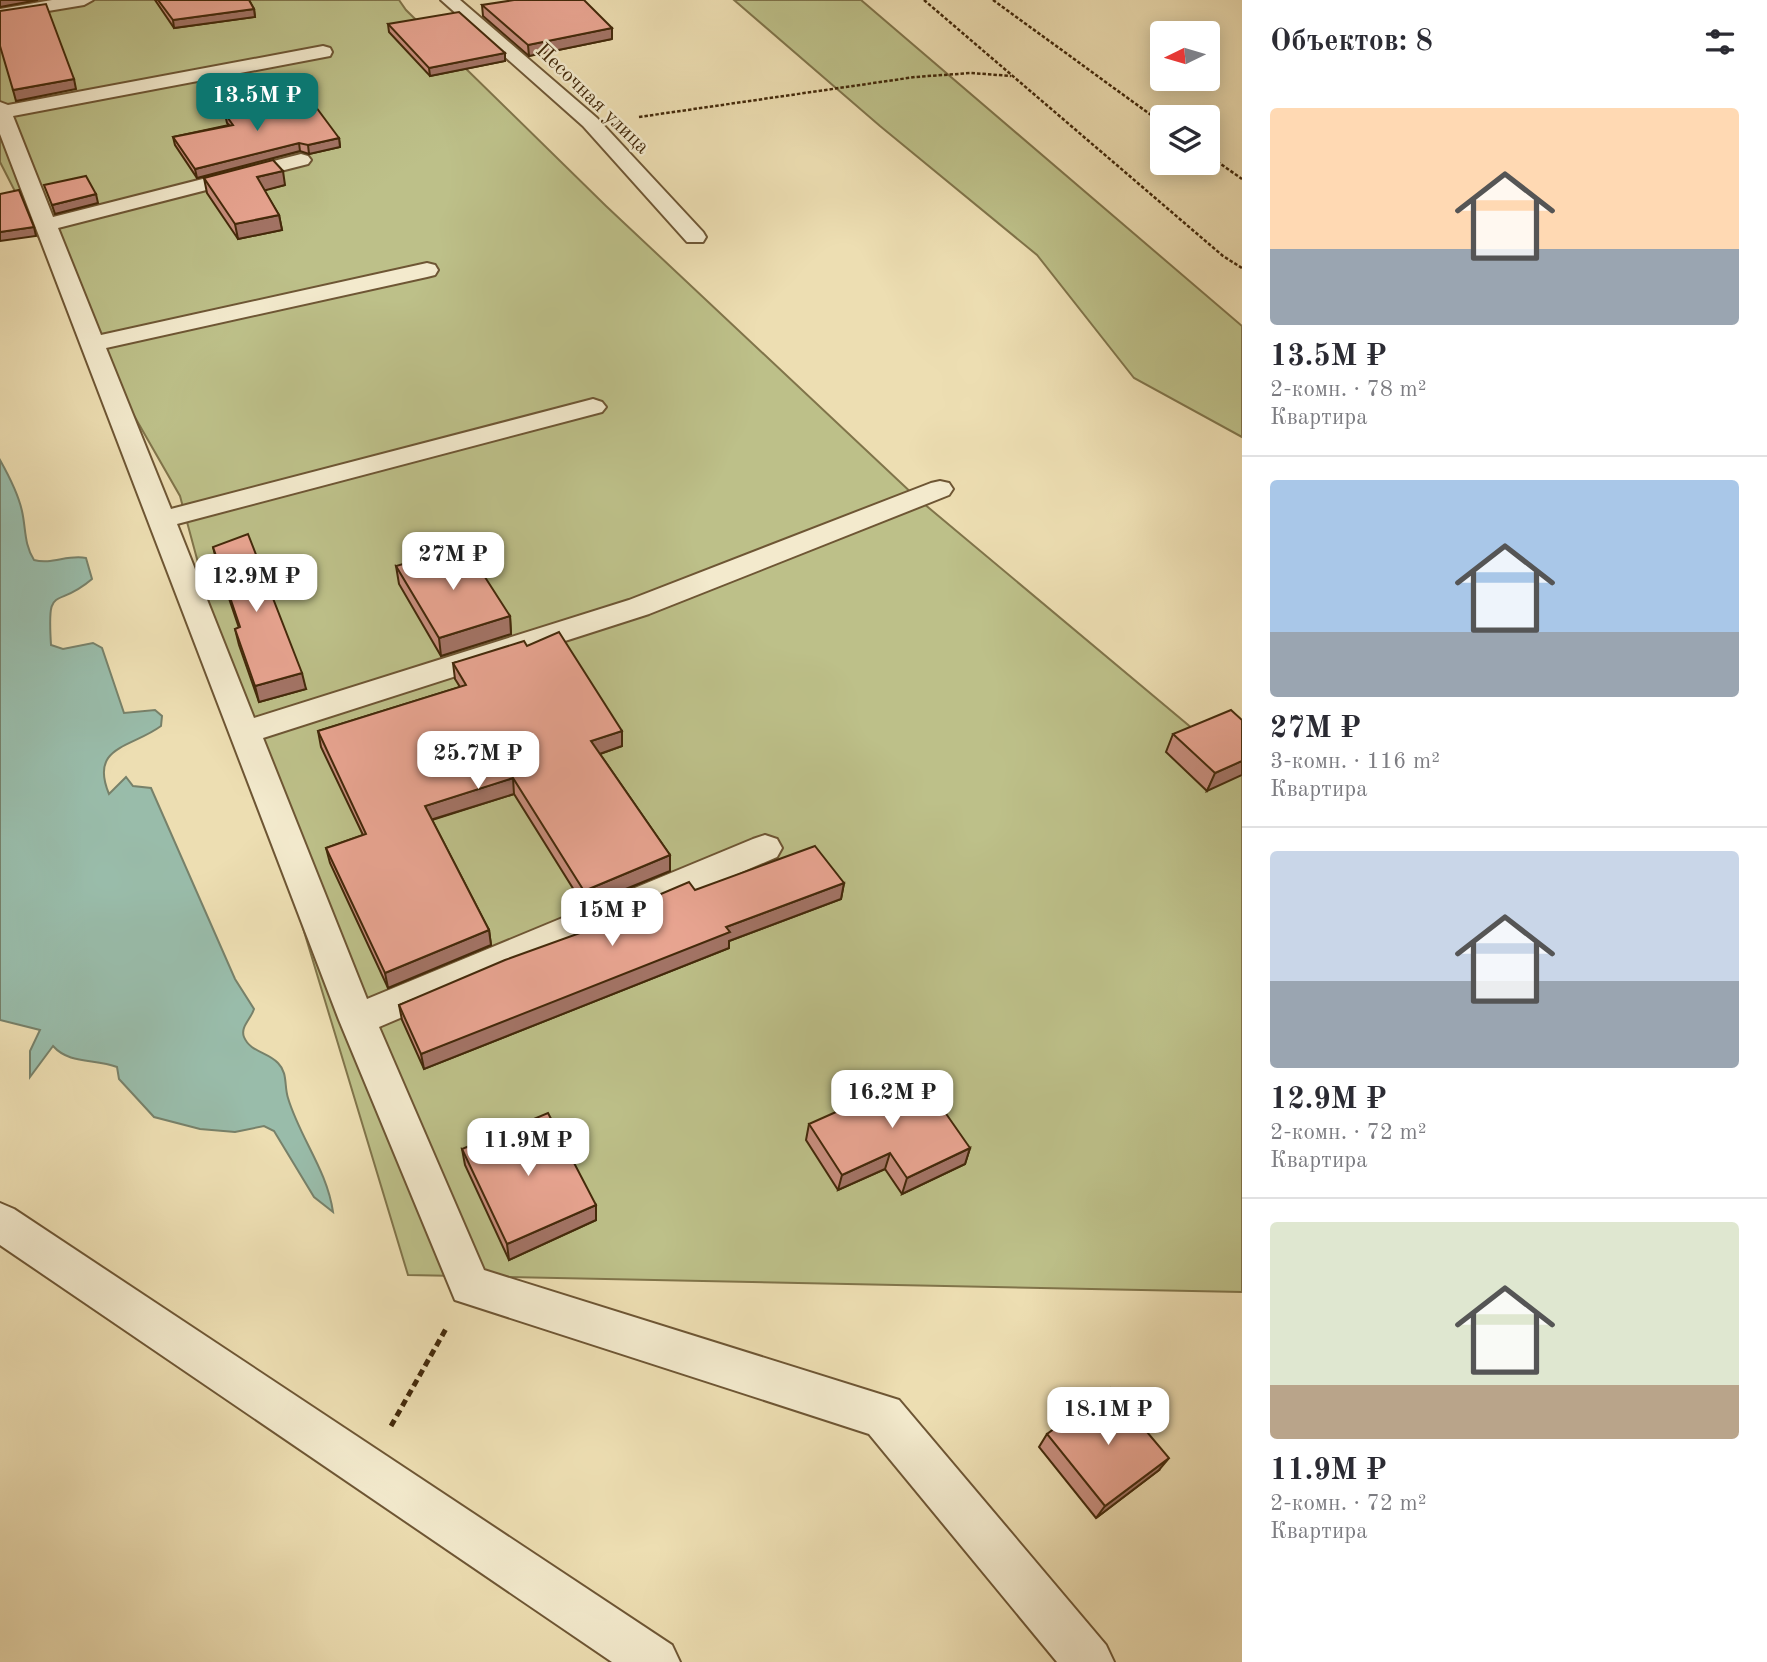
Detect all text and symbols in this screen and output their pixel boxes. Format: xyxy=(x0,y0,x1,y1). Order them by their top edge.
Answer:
north arrow xyxy=(1150,21,1220,91)
map controls xyxy=(1150,21,1220,175)
icon: filters xyxy=(1701,23,1739,61)
text: Объектов: 8 xyxy=(1270,27,1433,57)
street label: Песочная улица xyxy=(531,40,653,158)
pin: 13.5M ₽ xyxy=(192,74,322,133)
text: 13.5M ₽ xyxy=(212,84,302,107)
button: layers xyxy=(1150,105,1220,175)
icon: home xyxy=(1442,153,1568,279)
text: 13.5M ₽ xyxy=(1270,342,1387,372)
text: 2-комн. · 78 m² xyxy=(1270,378,1427,401)
text: Квартира xyxy=(1270,406,1368,429)
icon: home xyxy=(1442,525,1568,651)
pin: 27M ₽ xyxy=(404,532,502,592)
text: 27M ₽ xyxy=(418,543,488,566)
pin: 12.9M ₽ xyxy=(191,554,321,614)
text: 12.9M ₽ xyxy=(211,565,301,588)
text: 27M ₽ xyxy=(1270,714,1361,744)
pin: 25.7M ₽ xyxy=(413,732,543,791)
text: 25.7M ₽ xyxy=(433,742,523,765)
text: 3-комн. · 116 m² xyxy=(1270,750,1440,773)
text: Квартира xyxy=(1270,778,1368,801)
pin: 15M ₽ xyxy=(563,888,661,948)
icon: home xyxy=(1442,896,1568,1022)
text: 15M ₽ xyxy=(577,899,647,922)
pin: 16.2M ₽ xyxy=(827,1070,957,1130)
text: 16.2M ₽ xyxy=(847,1081,937,1104)
text: 12.9M ₽ xyxy=(1270,1085,1387,1115)
pin: 11.9M ₽ xyxy=(463,1118,593,1178)
text: 2-комн. · 72 m² xyxy=(1270,1121,1427,1144)
text: 11.9M ₽ xyxy=(483,1129,573,1152)
text: Квартира xyxy=(1270,1149,1368,1172)
icon: home xyxy=(1442,1267,1568,1393)
pin: 18.1M ₽ xyxy=(1043,1388,1173,1447)
text: 18.1M ₽ xyxy=(1063,1398,1153,1421)
text: 11.9M ₽ xyxy=(1270,1456,1387,1486)
text: 2-комн. · 72 m² xyxy=(1270,1492,1427,1515)
text: Квартира xyxy=(1270,1520,1368,1543)

